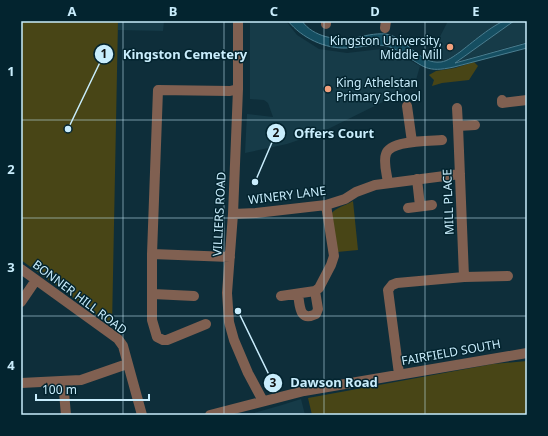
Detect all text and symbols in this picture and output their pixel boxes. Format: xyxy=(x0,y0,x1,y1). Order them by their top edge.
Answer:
text: A xyxy=(68,2,77,20)
text: B xyxy=(169,2,177,20)
text: C xyxy=(270,2,278,20)
text: D xyxy=(370,2,380,20)
text: E xyxy=(472,2,480,20)
place label: Kingston University, Middle Mill xyxy=(330,32,442,63)
callout: Kingston Cemetery xyxy=(94,41,255,66)
marker: Kingston University, Middle Mill xyxy=(445,42,455,52)
text: 1 xyxy=(101,45,107,62)
text: Kingston Cemetery xyxy=(123,45,248,63)
text: 1 xyxy=(7,62,15,80)
place label: King Athelstan Primary School xyxy=(336,74,421,105)
marker: King Athelstan Primary School xyxy=(323,84,333,94)
callout: Offers Court xyxy=(266,121,382,146)
text: 2 xyxy=(273,124,280,141)
text: Offers Court xyxy=(294,124,374,142)
text: 2 xyxy=(7,160,15,178)
street label: MILL PLACE xyxy=(438,169,458,235)
street label: VILLIERS ROAD xyxy=(208,171,230,257)
street label: WINERY LANE xyxy=(247,182,327,208)
street label: BONNER HILL ROAD xyxy=(29,256,131,338)
text: 3 xyxy=(7,258,15,276)
street label: FAIRFIELD SOUTH xyxy=(400,335,502,369)
text: 4 xyxy=(7,356,15,374)
callout: Dawson Road xyxy=(263,370,386,395)
text: Dawson Road xyxy=(290,373,378,391)
text: 3 xyxy=(270,374,277,391)
scale bar xyxy=(36,376,149,402)
text: 100 m xyxy=(42,381,77,398)

